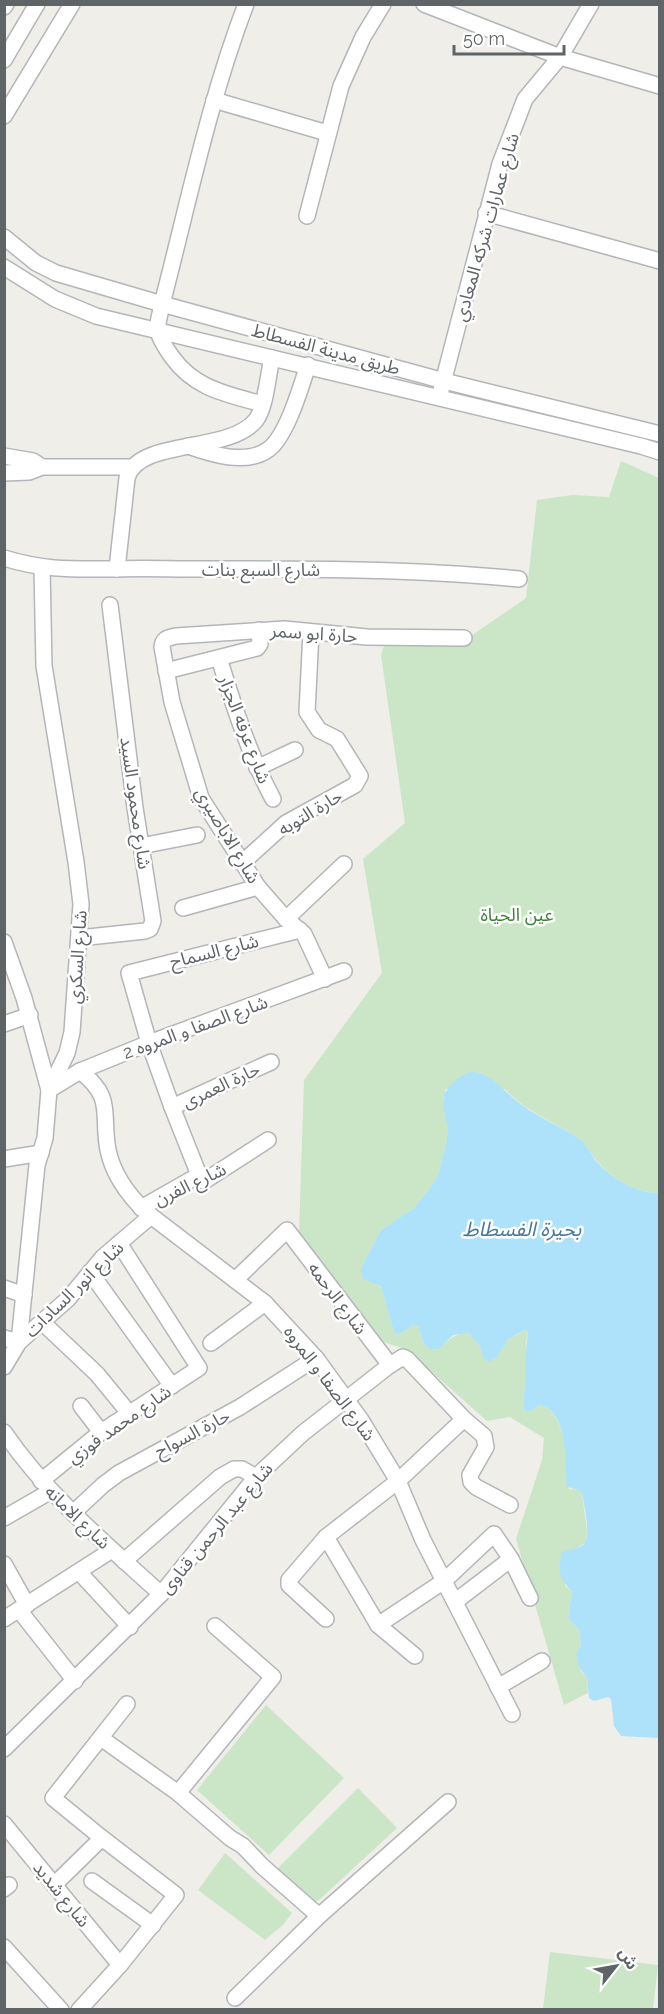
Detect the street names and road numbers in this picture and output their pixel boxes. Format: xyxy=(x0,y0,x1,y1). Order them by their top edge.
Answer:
street label: شارع عمارات شركه المعادي xyxy=(449,130,527,325)
street label: طريق مدينة الفسطاط xyxy=(249,319,402,380)
street label: شارع السبع بنات xyxy=(202,559,320,584)
street label: حارة ابو سمر xyxy=(269,619,358,648)
street label: شارع عرفه الجزار xyxy=(211,671,275,788)
street label: شارع محمود السيد xyxy=(112,736,156,871)
street label: شارع الاباصيري xyxy=(188,783,265,889)
street label: حارة التوبه xyxy=(274,785,347,840)
street label: شارع السكري xyxy=(63,909,95,1005)
street label: شارع السماح xyxy=(167,930,262,976)
street label: شارع الصفا و المروه 2 xyxy=(120,991,272,1067)
street label: حارة العمرى xyxy=(179,1058,264,1113)
street label: شارع الفرن xyxy=(151,1158,231,1213)
street label: شارع انور السادات xyxy=(20,1237,130,1344)
street label: شارع الرحمه xyxy=(301,1258,372,1341)
street label: شارع الصفا و المروه xyxy=(277,1321,380,1447)
street label: شارع محمد فوزي xyxy=(63,1380,177,1471)
street label: حارة السواح xyxy=(151,1404,235,1464)
street label: شارع عبد الرحمن قناوى xyxy=(155,1458,280,1600)
street label: شارع الامانه xyxy=(38,1481,115,1556)
street label: شارع شديد xyxy=(26,1857,95,1934)

